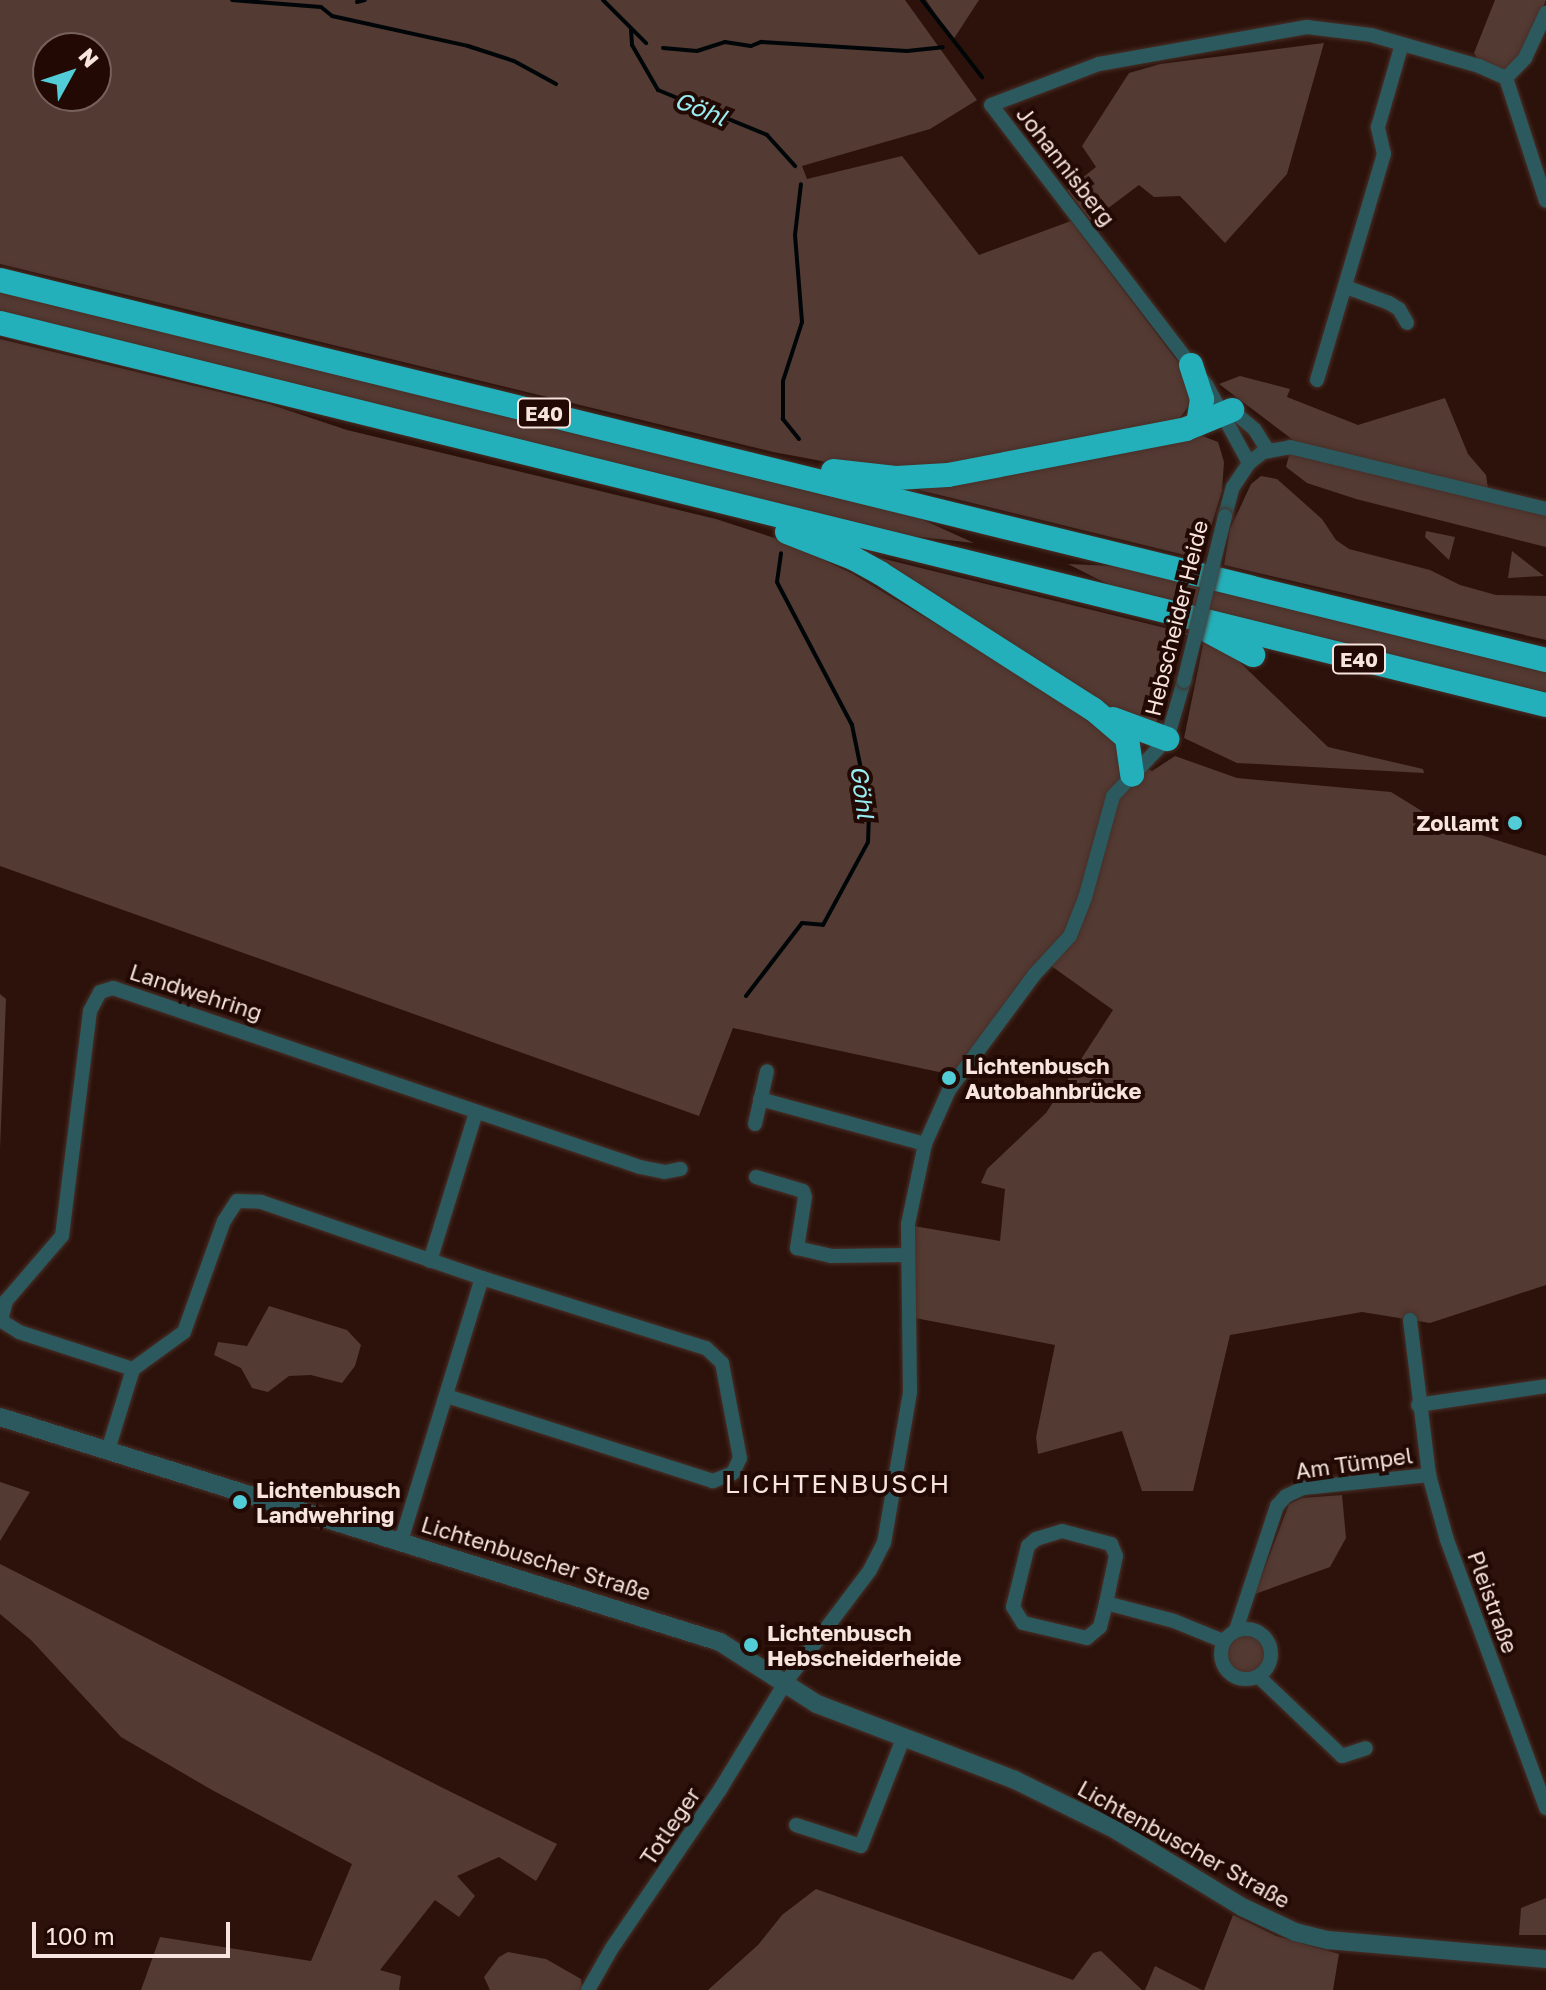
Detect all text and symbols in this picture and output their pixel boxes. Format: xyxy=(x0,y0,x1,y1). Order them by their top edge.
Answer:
north arrow xyxy=(32,32,112,112)
text: N xyxy=(74,42,105,73)
water label: Göhl xyxy=(671,85,731,131)
street label: Johannisberg xyxy=(1011,101,1121,231)
road number: E40 xyxy=(516,397,572,429)
street label: Hebscheider Heide xyxy=(1139,517,1213,719)
road number: E40 xyxy=(1331,643,1387,675)
water label: Göhl xyxy=(845,763,881,821)
place label: Zollamt xyxy=(1417,810,1499,836)
marker: Zollamt xyxy=(1506,814,1524,832)
street label: Landwehring xyxy=(126,958,266,1026)
place label: Lichtenbusch Autobahnbrücke xyxy=(965,1052,1141,1104)
marker: Lichtenbusch Autobahnbrücke xyxy=(940,1069,958,1087)
street label: Am Tümpel xyxy=(1294,1442,1414,1484)
district label: LICHTENBUSCH xyxy=(725,1468,951,1500)
place label: Lichtenbusch Landwehring xyxy=(256,1476,401,1528)
marker: Lichtenbusch Landwehring xyxy=(231,1493,249,1511)
street label: Lichtenbuscher Straße xyxy=(418,1511,654,1605)
street label: Pleistraße xyxy=(1462,1547,1524,1657)
place label: Lichtenbusch Hebscheiderheide xyxy=(767,1619,961,1670)
marker: Lichtenbusch Hebscheiderheide xyxy=(742,1636,760,1654)
street label: Lichtenbuscher Straße xyxy=(1073,1775,1295,1913)
street label: Totleger xyxy=(634,1782,706,1870)
scale bar xyxy=(36,1906,234,1956)
text: 100 m xyxy=(46,1921,115,1950)

